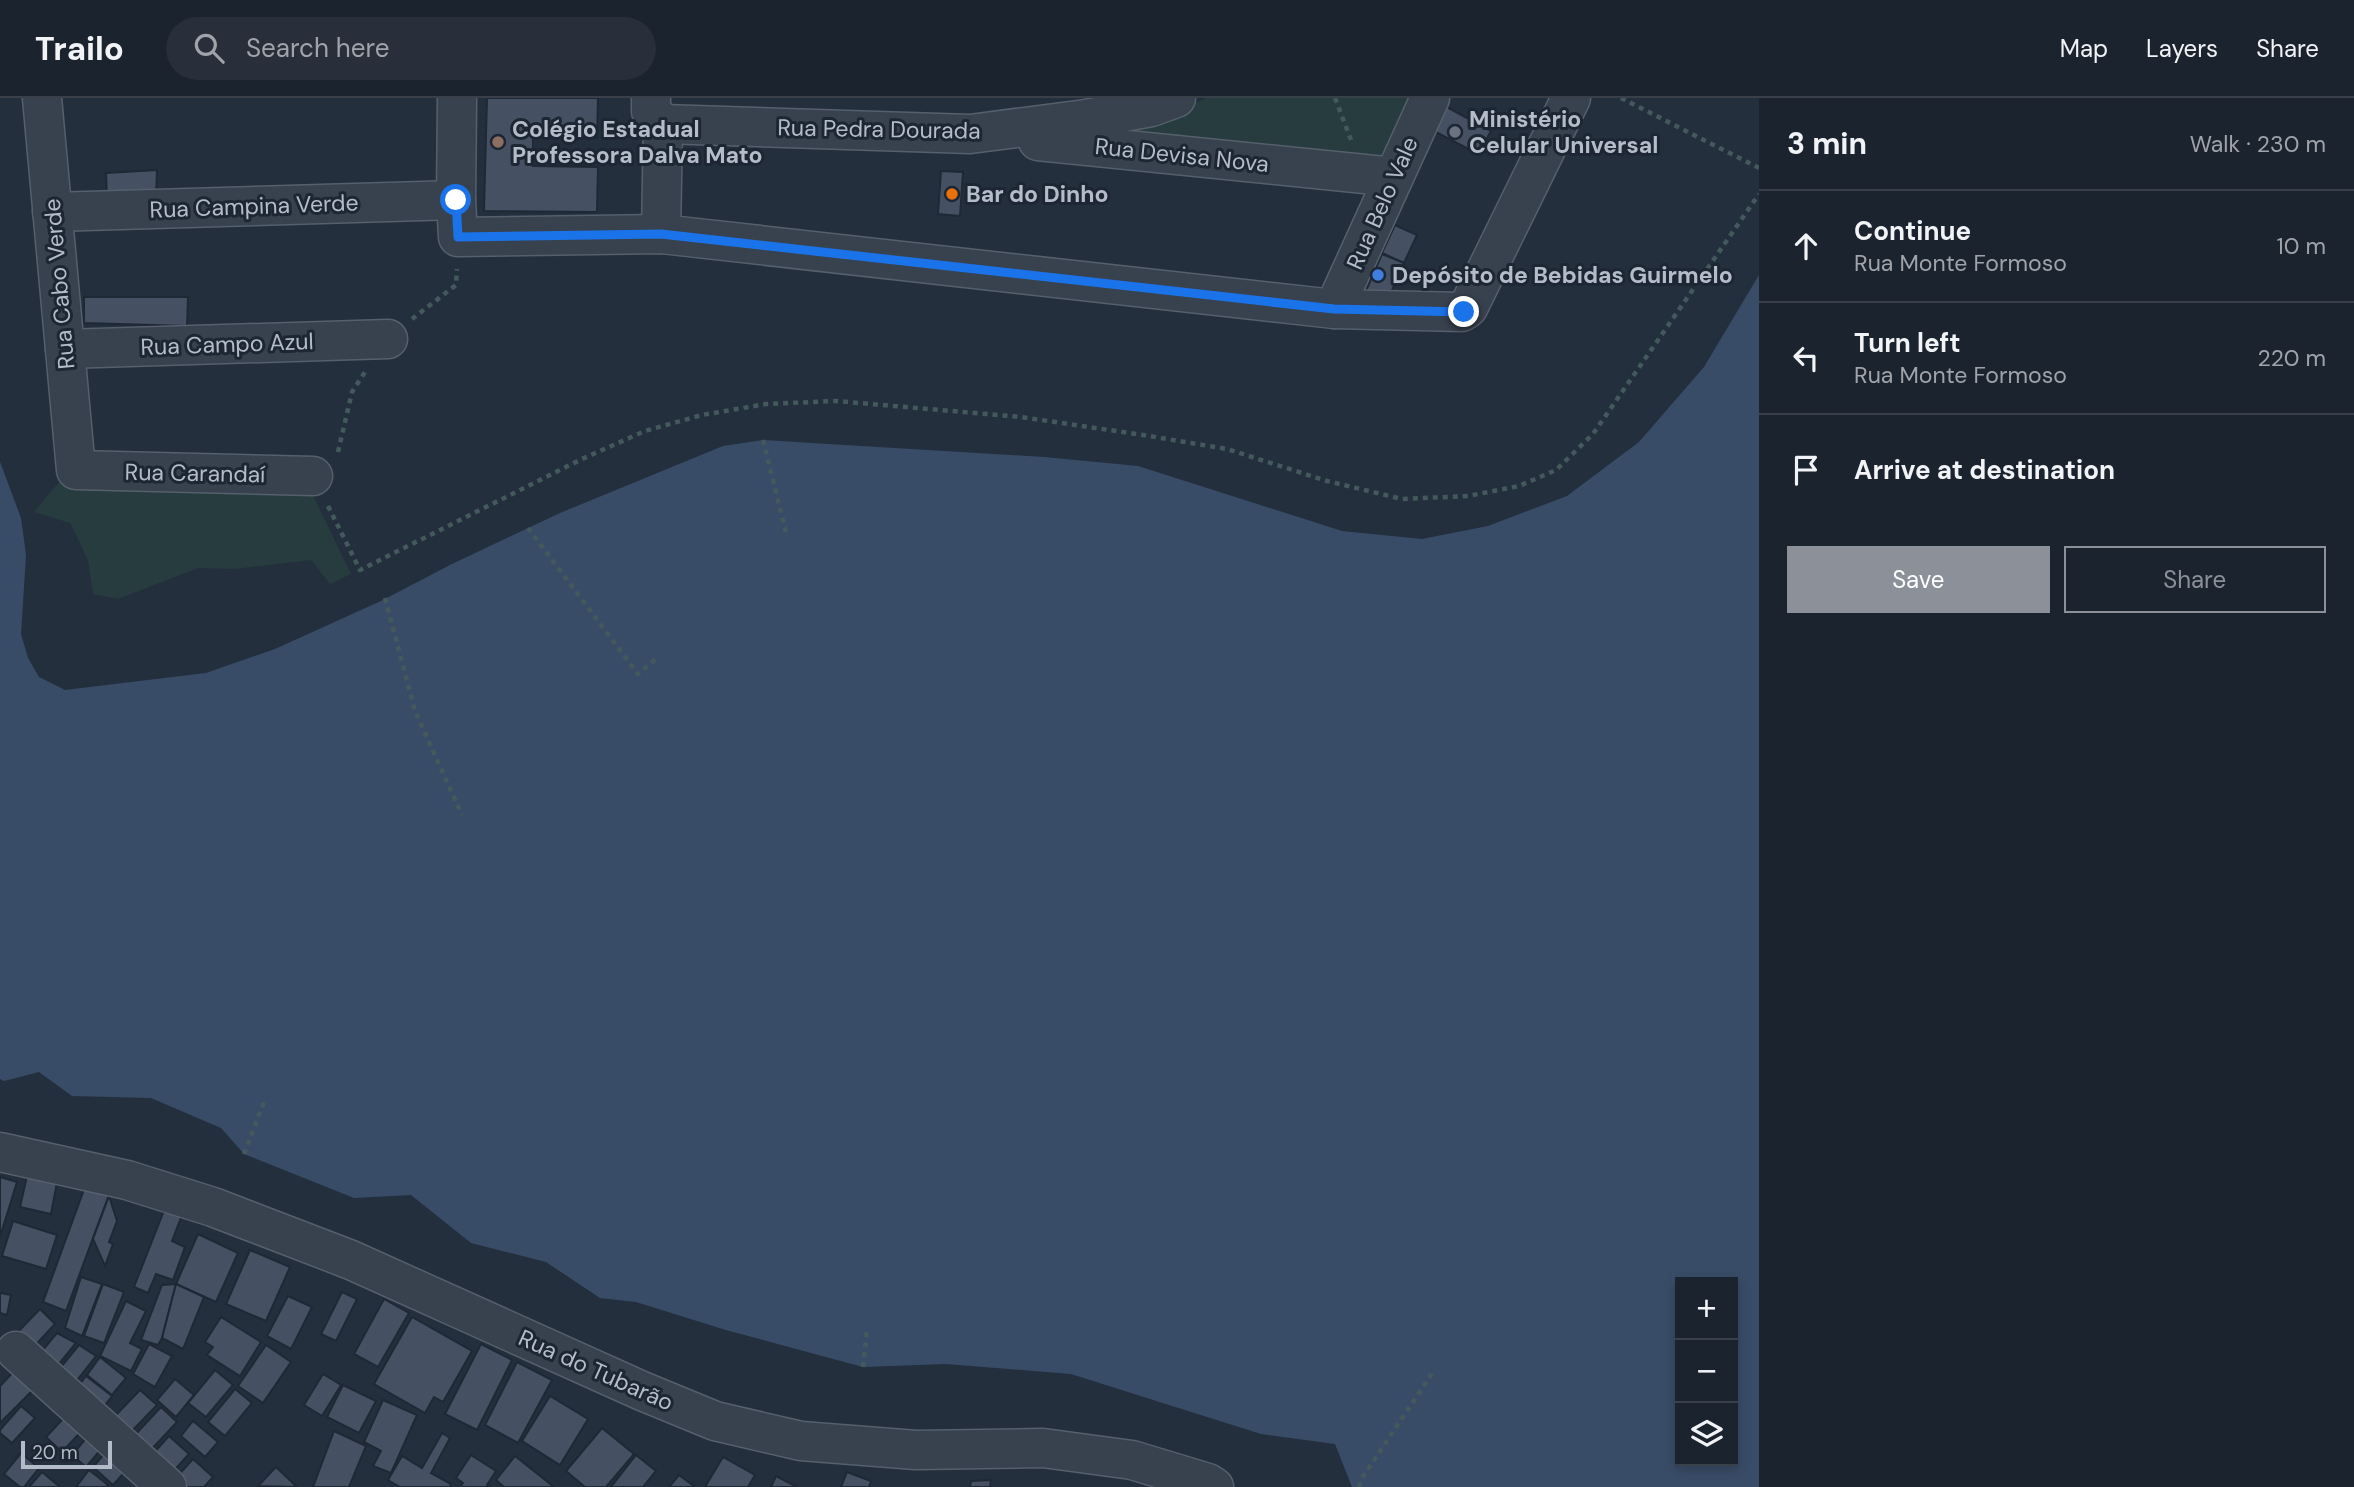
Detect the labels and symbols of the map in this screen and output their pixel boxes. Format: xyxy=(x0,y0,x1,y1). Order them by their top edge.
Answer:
place label: Ministério Celular Universal xyxy=(1469,104,1658,160)
street label: Rua Pedra Dourada xyxy=(777,112,981,146)
place label: Colégio Estadual Professora Dalva Mato xyxy=(512,114,763,170)
marker: Ministério Celular Universal xyxy=(1447,124,1463,140)
street label: Rua Devisa Nova xyxy=(1094,131,1270,179)
street label: Rua Belo Vale xyxy=(1339,132,1425,274)
marker: Colégio Estadual Professora Dalva Mato xyxy=(490,134,506,150)
place label: Bar do Dinho xyxy=(966,179,1108,209)
route start xyxy=(440,184,471,215)
marker: Bar do Dinho xyxy=(944,186,960,202)
street label: Rua Campina Verde xyxy=(149,187,359,225)
street label: Rua Cabo Verde xyxy=(37,197,81,371)
place label: Depósito de Bebidas Guirmelo xyxy=(1392,260,1733,290)
marker: Depósito de Bebidas Guirmelo xyxy=(1370,267,1386,283)
route end xyxy=(1448,296,1479,327)
street label: Rua Campo Azul xyxy=(140,326,314,362)
street label: Rua Carandaí xyxy=(124,457,266,489)
street label: Rua do Tubarão xyxy=(514,1323,678,1417)
scale bar xyxy=(21,1438,112,1470)

